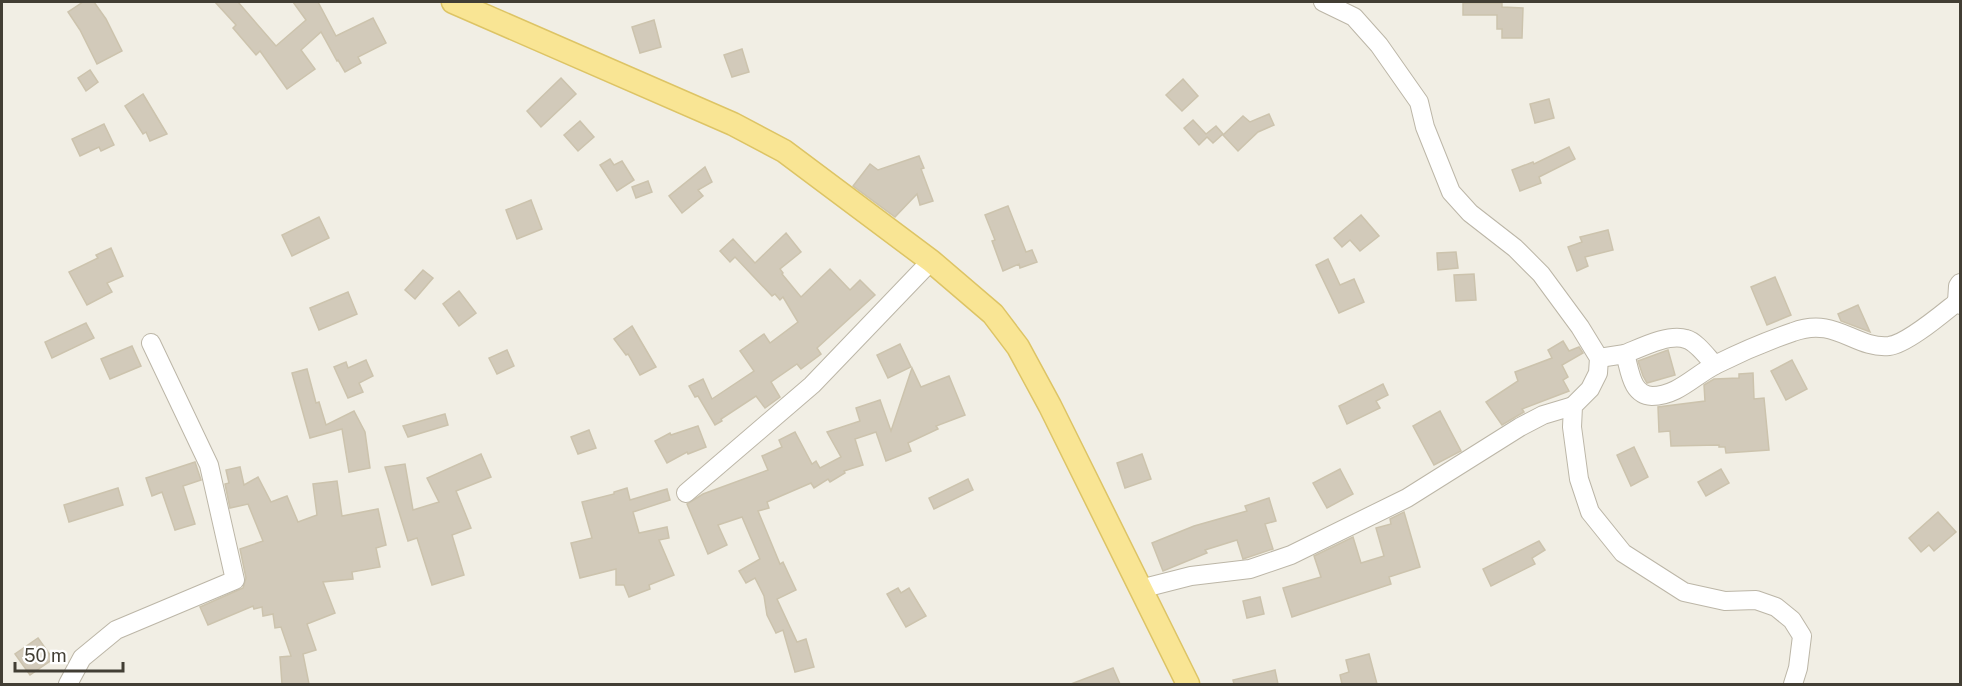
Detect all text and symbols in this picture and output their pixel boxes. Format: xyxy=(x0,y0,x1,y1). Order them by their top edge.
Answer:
scale bar xyxy=(15,635,123,673)
text: 50 m xyxy=(24,645,67,666)

